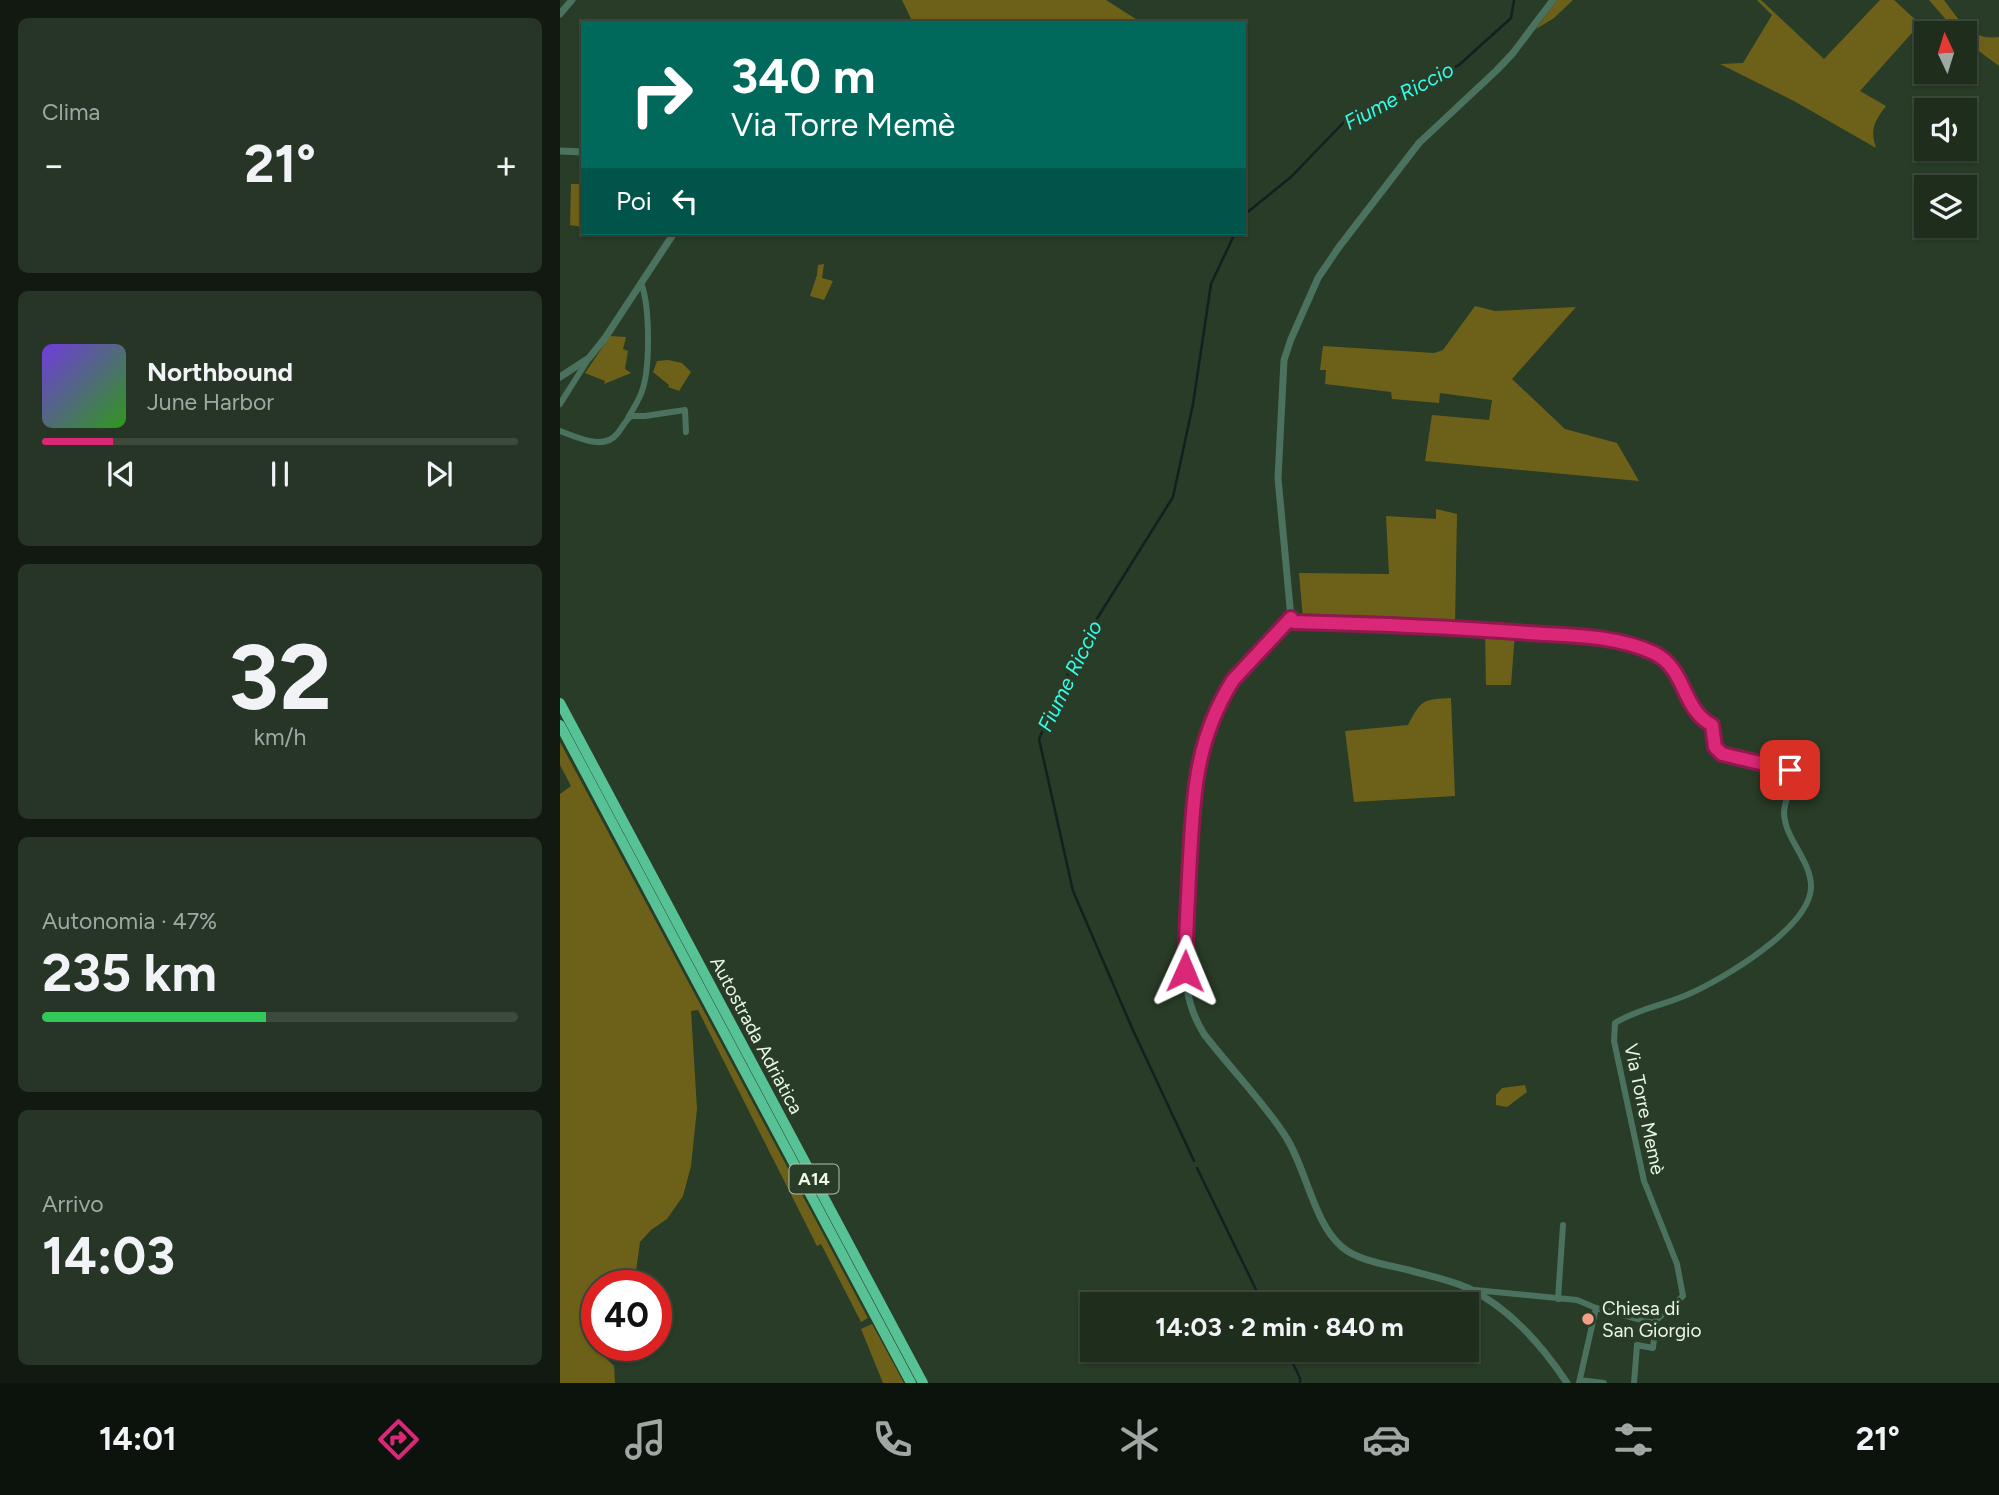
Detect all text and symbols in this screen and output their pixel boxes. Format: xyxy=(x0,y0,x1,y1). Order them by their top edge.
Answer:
north arrow xyxy=(1914,21,1978,84)
map controls xyxy=(1914,21,1977,238)
text: 340 m xyxy=(731,46,875,105)
icon: right xyxy=(616,49,707,140)
water label: Fiume Riccio xyxy=(1340,56,1458,135)
text: Clima xyxy=(42,98,100,126)
button: sound xyxy=(1914,98,1977,161)
text: Via Torre Memè xyxy=(731,106,955,144)
text: 21° xyxy=(244,133,316,195)
text: − xyxy=(42,142,66,188)
text: + xyxy=(494,142,518,188)
button: layers xyxy=(1914,175,1977,238)
icon: left xyxy=(666,182,704,220)
text: Poi xyxy=(616,185,652,217)
text: Northbound xyxy=(147,356,293,388)
text: June Harbor xyxy=(147,388,274,416)
icon: previous xyxy=(102,455,140,493)
icon: pause xyxy=(261,455,299,493)
icon: next xyxy=(420,455,458,493)
water label: Fiume Riccio xyxy=(1032,616,1107,735)
text: 32 xyxy=(228,623,332,732)
text: km/h xyxy=(254,723,306,751)
pin xyxy=(1760,740,1820,800)
icon: arrive xyxy=(1771,751,1809,789)
text: Autonomia · 47% xyxy=(42,907,217,935)
position arrow xyxy=(1148,934,1222,1008)
text: 235 km xyxy=(42,942,217,1004)
street label: Autostrada Adriatica xyxy=(705,952,808,1118)
street label: Via Torre Memè xyxy=(1619,1042,1670,1177)
road number: A14 xyxy=(790,1164,838,1194)
text: Arrivo xyxy=(42,1190,104,1218)
text: 14:03 xyxy=(42,1225,175,1287)
speed limit sign: 40 xyxy=(581,1270,672,1361)
place label: Chiesa di San Giorgio xyxy=(1602,1297,1702,1342)
text: 14:03 · 2 min · 840 m xyxy=(1155,1311,1404,1343)
marker: Chiesa di San Giorgio xyxy=(1580,1311,1596,1327)
icon: directions xyxy=(374,1415,423,1464)
icon: music xyxy=(621,1415,670,1464)
icon: phone xyxy=(868,1415,917,1464)
icon: climate xyxy=(1115,1415,1164,1464)
icon: car xyxy=(1362,1415,1411,1464)
icon: filters xyxy=(1609,1415,1658,1464)
text: 14:01 xyxy=(99,1420,177,1458)
text: 21° xyxy=(1856,1420,1900,1458)

